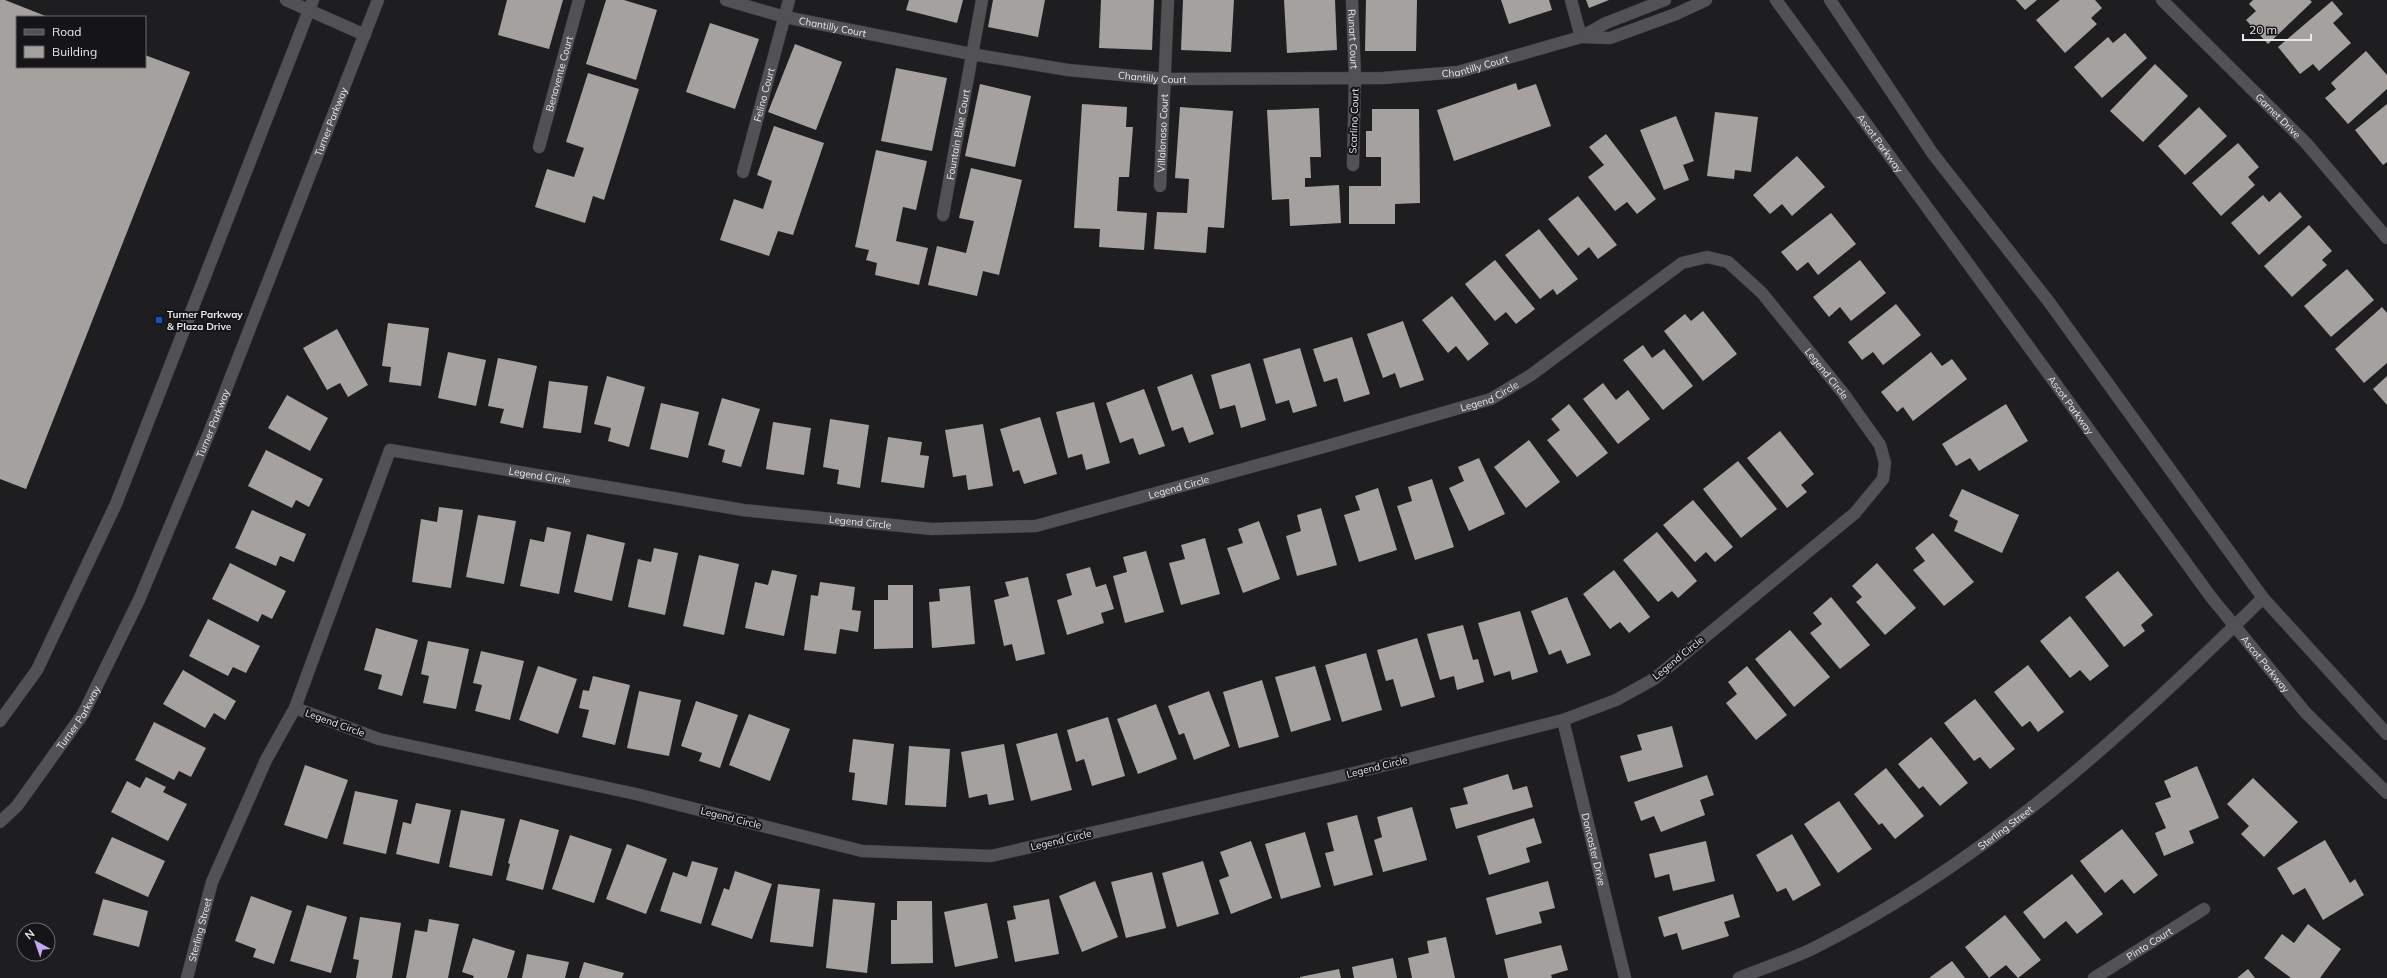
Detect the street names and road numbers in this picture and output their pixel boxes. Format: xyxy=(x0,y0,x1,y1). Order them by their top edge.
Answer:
street label: Runart Court xyxy=(1346,9,1361,70)
street label: Chantilly Court xyxy=(798,13,868,40)
street label: Benavente Court xyxy=(542,34,576,113)
street label: Chantilly Court xyxy=(1441,51,1511,80)
street label: Felino Court xyxy=(750,66,777,123)
street label: Chantilly Court xyxy=(1118,68,1187,86)
street label: Turner Parkway xyxy=(311,84,350,158)
street label: Fountain Blue Court xyxy=(943,88,972,181)
street label: Scarlino Court xyxy=(1346,88,1362,154)
street label: Garnet Drive xyxy=(2253,90,2304,141)
street label: Villalonoso Court xyxy=(1154,93,1170,173)
street label: Ascot Parkway xyxy=(1854,111,1906,176)
street label: Legend Circle xyxy=(1802,345,1852,402)
street label: Ascot Parkway xyxy=(2045,373,2097,437)
street label: Legend Circle xyxy=(1459,378,1521,414)
street label: Turner Parkway xyxy=(193,386,232,460)
street label: Legend Circle xyxy=(508,464,572,487)
street label: Legend Circle xyxy=(1147,472,1210,501)
street label: Legend Circle xyxy=(829,512,892,531)
street label: Legend Circle xyxy=(1650,633,1706,683)
street label: Ascot Parkway xyxy=(2239,633,2293,695)
street label: Turner Parkway xyxy=(53,683,103,752)
street label: Legend Circle xyxy=(303,706,367,740)
street label: Legend Circle xyxy=(1345,753,1409,781)
street label: Sterling Street xyxy=(1975,802,2036,853)
street label: Legend Circle xyxy=(699,804,763,832)
street label: Doncaster Drive xyxy=(1579,812,1609,887)
street label: Legend Circle xyxy=(1029,827,1093,853)
street label: Sterling Street xyxy=(185,896,214,963)
street label: Pinto Court xyxy=(2124,924,2175,963)

